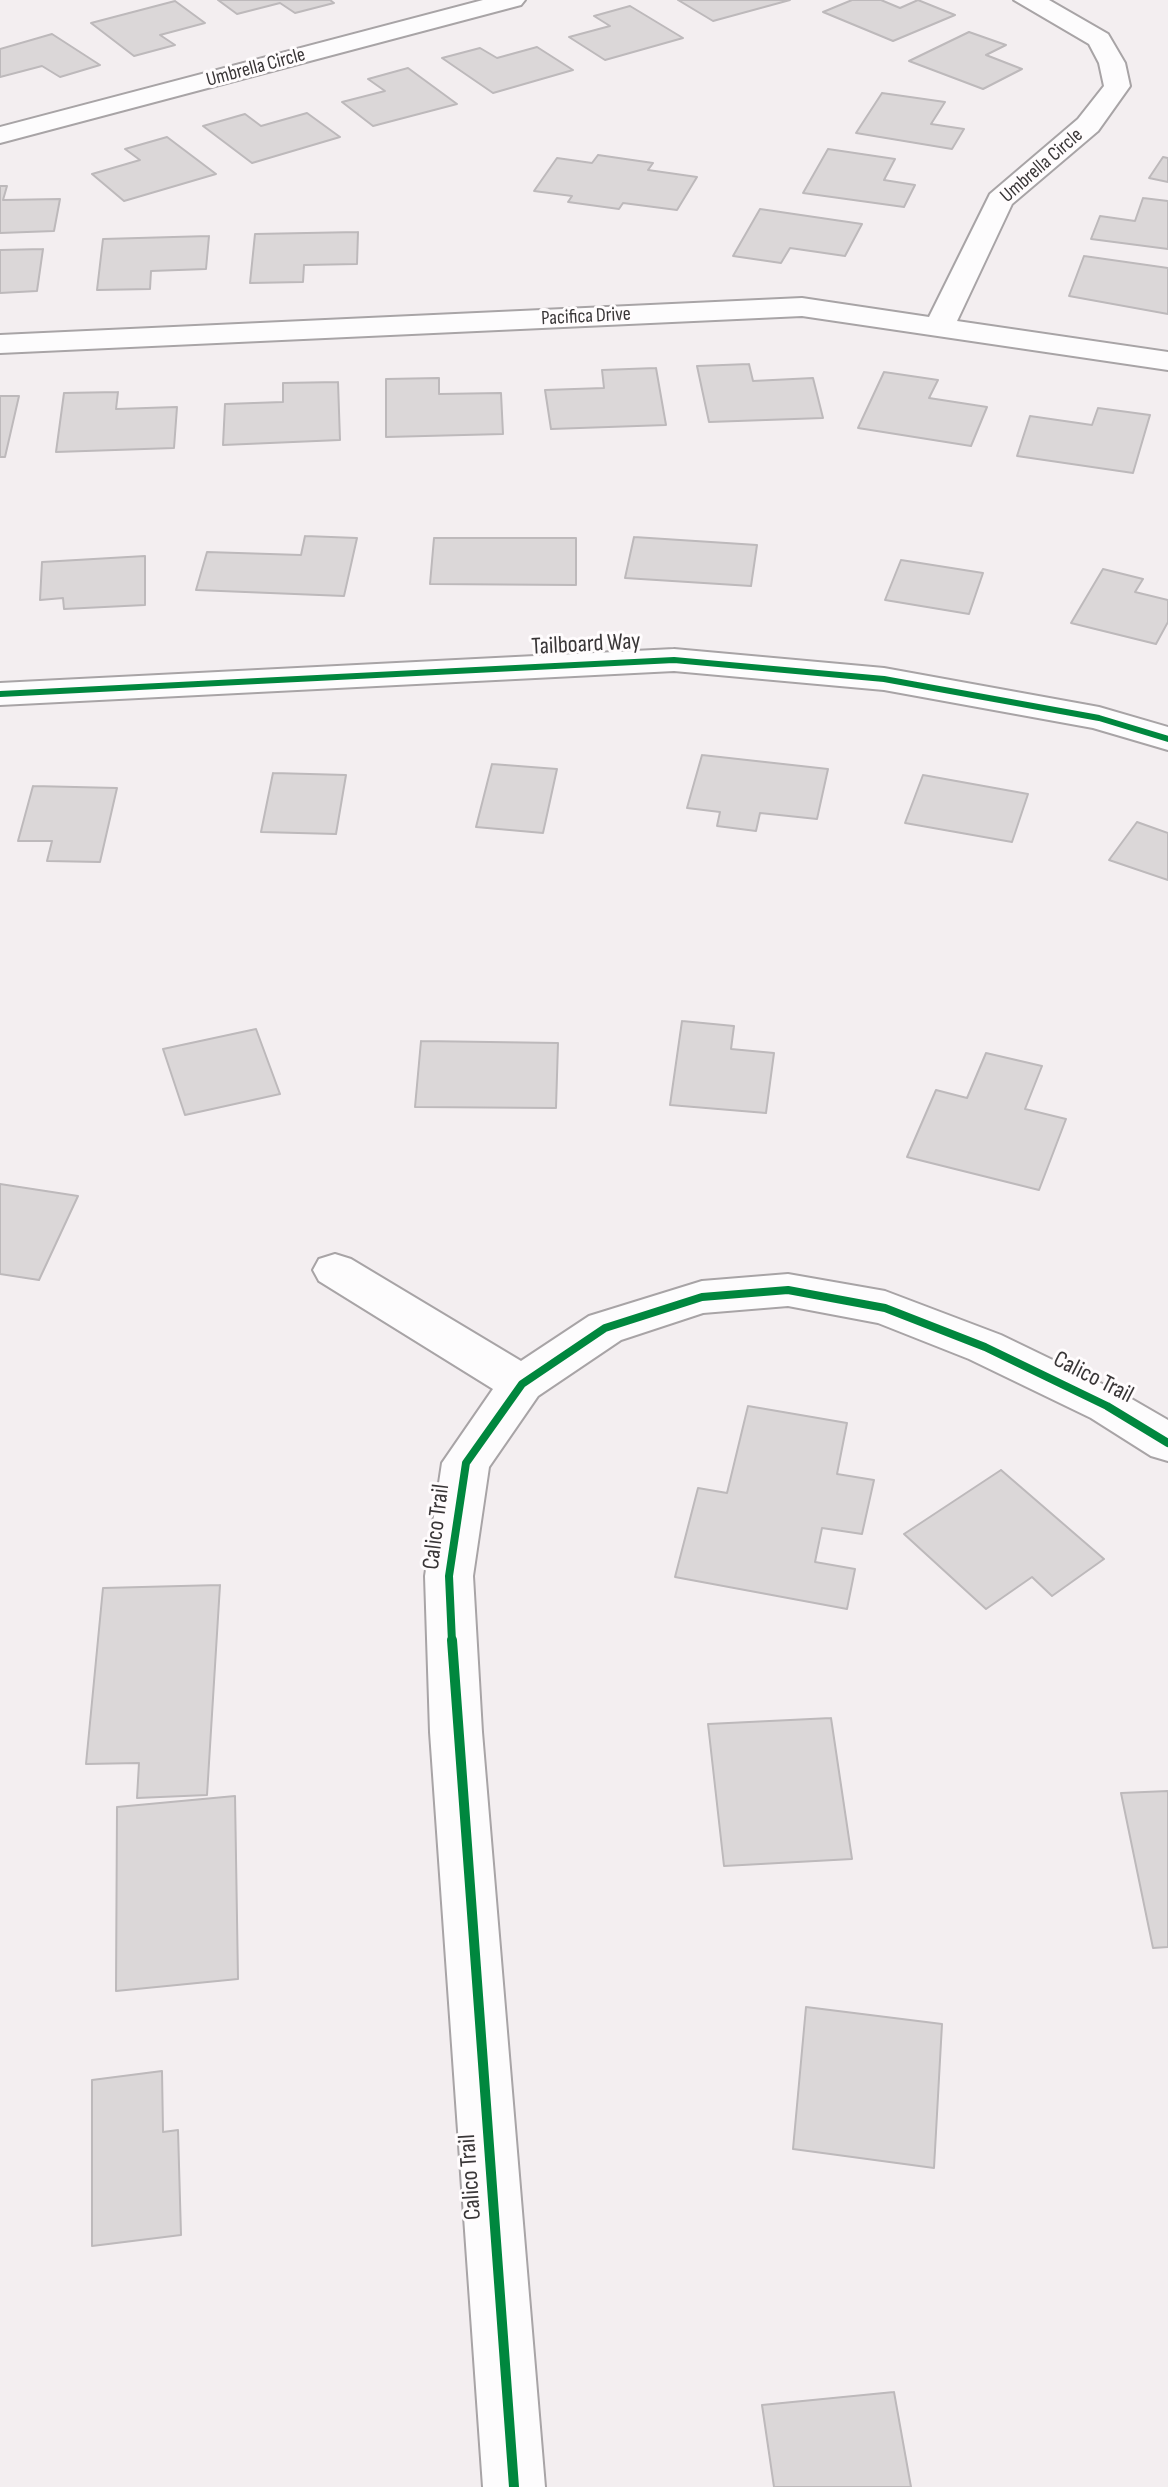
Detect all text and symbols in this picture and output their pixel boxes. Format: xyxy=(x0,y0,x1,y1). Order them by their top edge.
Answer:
street label: Umbrella Circle xyxy=(204,43,308,93)
street label: Umbrella Circle xyxy=(996,124,1088,208)
street label: Pacifica Drive xyxy=(540,303,632,331)
street label: Tailboard Way xyxy=(531,628,641,662)
street label: Calico Trail xyxy=(1048,1346,1138,1410)
street label: Calico Trail xyxy=(417,1483,457,1571)
street label: Calico Trail xyxy=(454,2133,488,2221)

